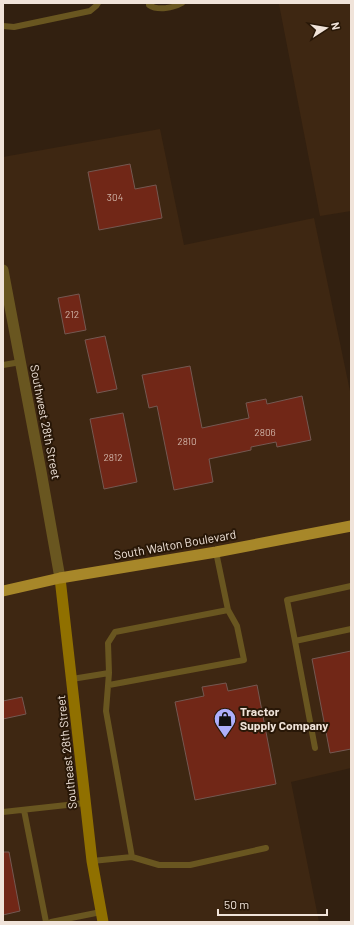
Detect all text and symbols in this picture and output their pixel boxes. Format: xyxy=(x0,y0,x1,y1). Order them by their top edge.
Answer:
north arrow xyxy=(306,8,346,48)
text: N xyxy=(329,21,343,31)
house number: 304 xyxy=(107,191,123,203)
house number: 212 xyxy=(65,308,79,320)
street label: Southwest 28th Street xyxy=(28,363,64,480)
house number: 2806 xyxy=(254,426,276,438)
house number: 2810 xyxy=(177,435,197,447)
house number: 2812 xyxy=(103,451,123,463)
street label: South Walton Boulevard xyxy=(113,526,237,562)
street label: Southeast 28th Street xyxy=(53,694,79,810)
place label: Tractor Supply Company xyxy=(240,704,328,732)
shop icon: Tractor Supply Company xyxy=(212,706,238,739)
scale bar xyxy=(218,891,327,917)
text: 50 m xyxy=(224,897,249,911)

